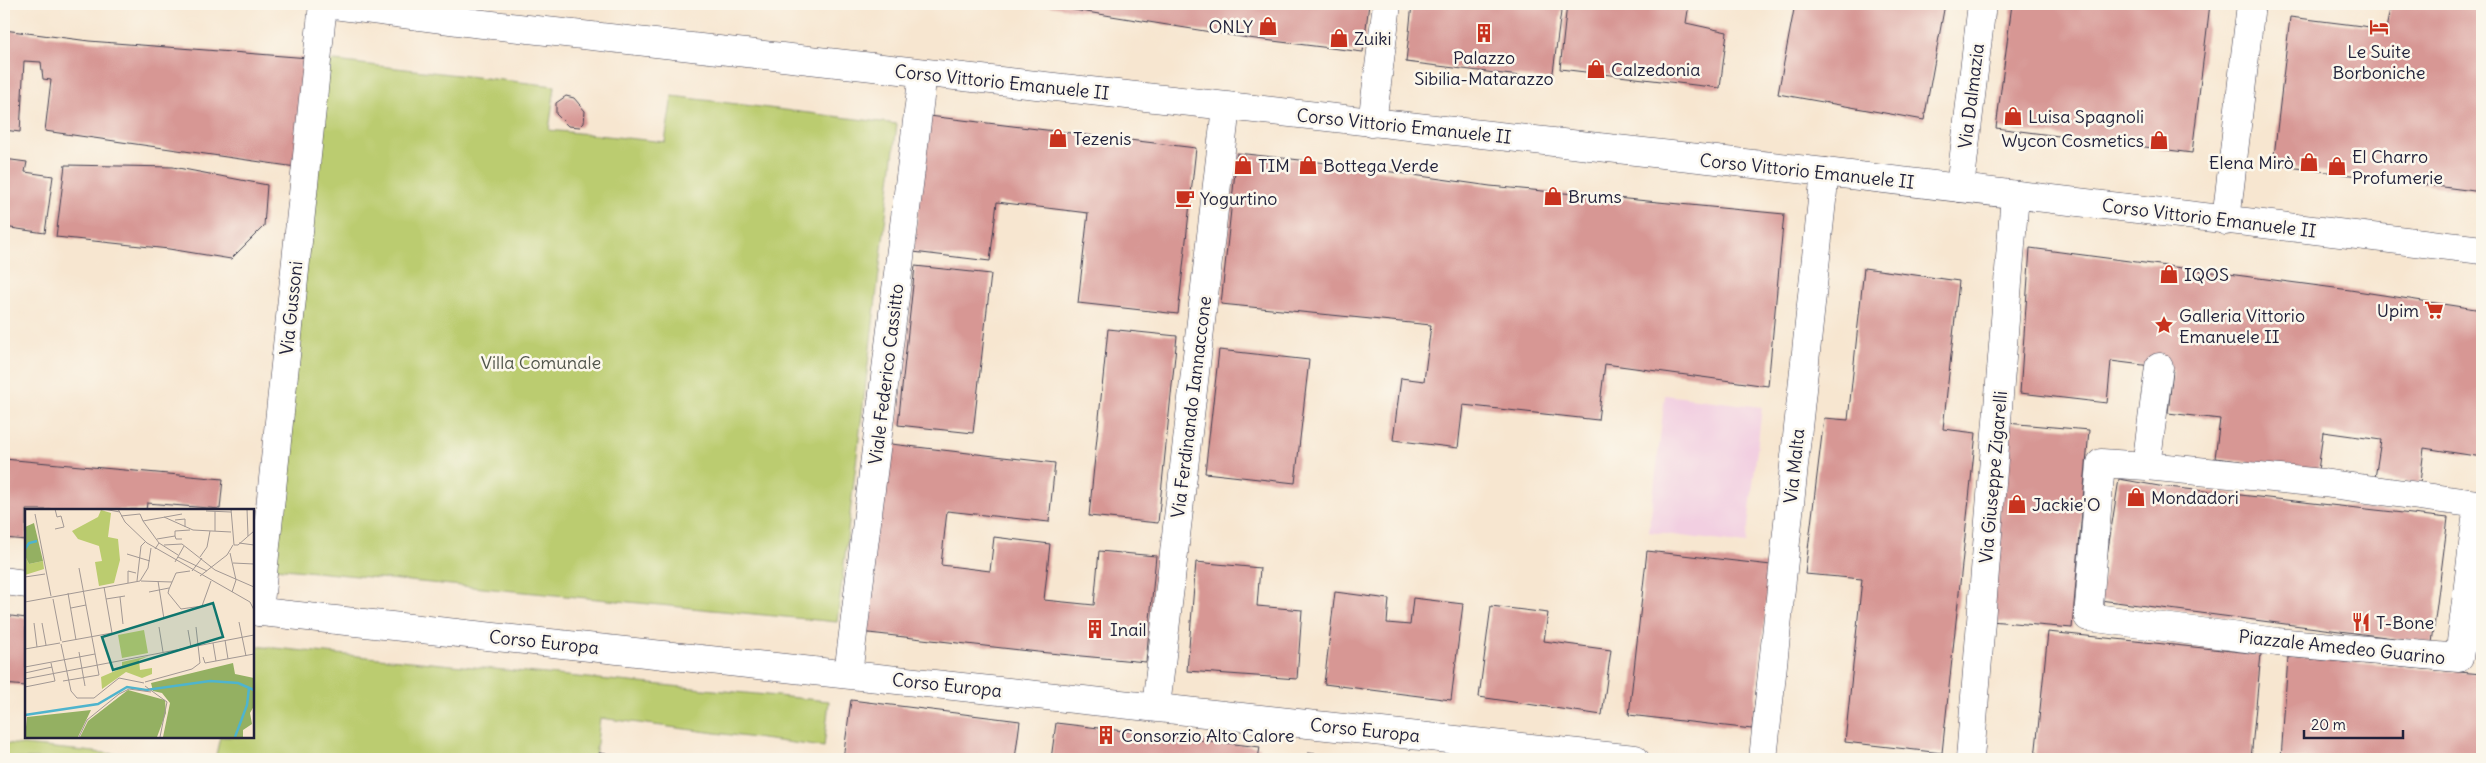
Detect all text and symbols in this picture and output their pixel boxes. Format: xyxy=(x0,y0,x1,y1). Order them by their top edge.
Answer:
place label: ONLY xyxy=(1208,15,1253,38)
shop icon: ONLY xyxy=(1257,15,1279,37)
hotel icon: Le Suite Borboniche xyxy=(2368,16,2390,38)
building icon: Palazzo Sibilia-Matarazzo xyxy=(1473,22,1495,44)
shop icon: Zuiki xyxy=(1328,27,1350,49)
place label: Zuiki xyxy=(1354,27,1392,50)
place label: Le Suite Borboniche xyxy=(2332,40,2426,84)
street label: Via Dalmazia xyxy=(1953,42,1989,150)
place label: Palazzo Sibilia-Matarazzo xyxy=(1414,46,1554,90)
shop icon: Calzedonia xyxy=(1585,58,1607,80)
place label: Calzedonia xyxy=(1611,58,1700,81)
street label: Corso Vittorio Emanuele II xyxy=(894,59,1111,105)
street label: Corso Vittorio Emanuele II xyxy=(1296,103,1513,149)
shop icon: Luisa Spagnoli xyxy=(2002,105,2024,127)
place label: Luisa Spagnoli xyxy=(2028,105,2144,128)
shop icon: Tezenis xyxy=(1047,127,1069,149)
place label: Tezenis xyxy=(1073,127,1131,150)
place label: Wycon Cosmetics xyxy=(2001,129,2144,152)
shop icon: Wycon Cosmetics xyxy=(2148,129,2170,151)
place label: El Charro Profumerie xyxy=(2352,145,2443,189)
street label: Corso Vittorio Emanuele II xyxy=(1699,148,1916,194)
place label: Elena Mirò xyxy=(2209,151,2294,174)
shop icon: Elena Mirò xyxy=(2298,151,2320,173)
shop icon: TIM xyxy=(1232,154,1254,176)
place label: TIM xyxy=(1258,154,1290,177)
shop icon: Bottega Verde xyxy=(1297,154,1319,176)
place label: Bottega Verde xyxy=(1323,154,1439,177)
shop icon: El Charro Profumerie xyxy=(2326,155,2348,177)
shop icon: Brums xyxy=(1542,185,1564,207)
place label: Brums xyxy=(1568,185,1622,208)
cafe icon: Yogurtino xyxy=(1174,187,1196,209)
place label: Yogurtino xyxy=(1200,187,1277,210)
street label: Corso Vittorio Emanuele II xyxy=(2101,193,2318,243)
street label: Via Gussoni xyxy=(275,260,307,356)
shop icon: IQOS xyxy=(2158,263,2180,285)
place label: IQOS xyxy=(2184,263,2229,286)
street label: Viale Federico Cassitto xyxy=(863,282,909,466)
street label: Via Ferdinando Iannaccone xyxy=(1166,295,1216,519)
place label: Upim xyxy=(2377,299,2419,322)
supermarket icon: Upim xyxy=(2423,299,2445,321)
place label: Galleria Vittorio Emanuele II xyxy=(2179,304,2305,348)
place icon: Galleria Vittorio Emanuele II xyxy=(2153,314,2175,336)
park label: Villa Comunale xyxy=(481,351,601,374)
street label: Via Giuseppe Zigarelli xyxy=(1974,390,2012,564)
street label: Via Malta xyxy=(1779,428,1809,504)
shop icon: Mondadori xyxy=(2125,486,2147,508)
place label: Mondadori xyxy=(2151,486,2239,509)
shop icon: Jackie'O xyxy=(2006,493,2028,515)
place label: Jackie'O xyxy=(2032,493,2101,516)
inset map xyxy=(25,509,254,738)
restaurant icon: T-Bone xyxy=(2350,611,2372,633)
place label: T-Bone xyxy=(2376,611,2434,634)
building icon: Inail xyxy=(1084,618,1106,640)
place label: Inail xyxy=(1110,618,1147,641)
street label: Corso Europa xyxy=(488,625,600,659)
street label: Piazzale Amedeo Guarino xyxy=(2237,625,2447,669)
street label: Corso Europa xyxy=(891,668,1003,702)
scale bar xyxy=(2304,708,2402,740)
street label: Corso Europa xyxy=(1309,713,1421,747)
text: 20 m xyxy=(2311,715,2346,734)
building icon: Consorzio Alto Calore xyxy=(1095,724,1117,746)
place label: Consorzio Alto Calore xyxy=(1121,724,1295,747)

